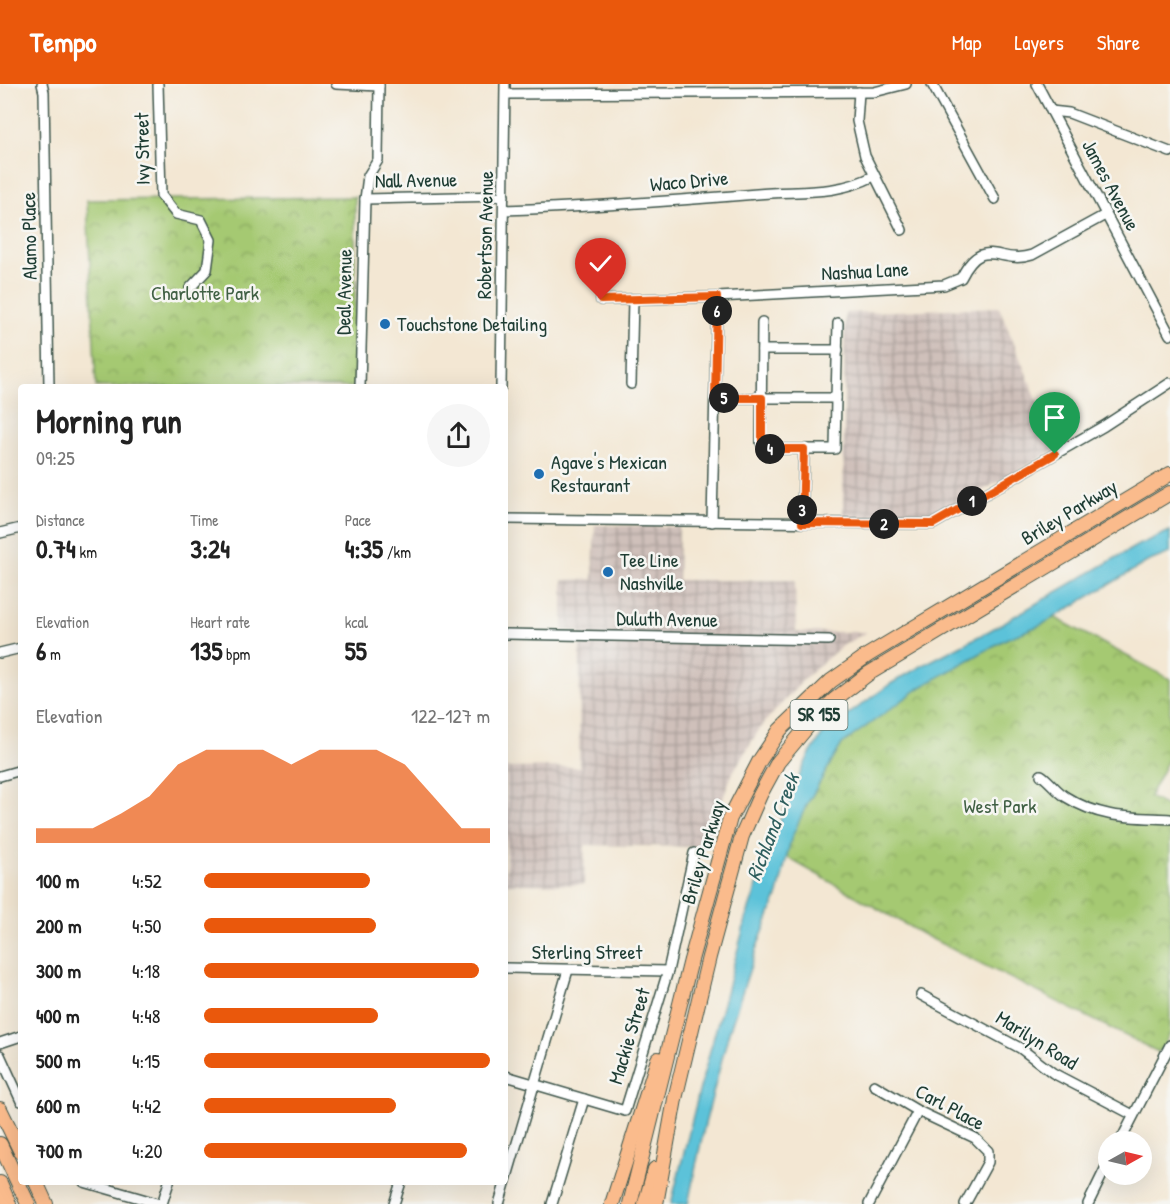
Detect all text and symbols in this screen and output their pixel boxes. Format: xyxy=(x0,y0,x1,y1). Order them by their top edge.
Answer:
text: Tempo xyxy=(30,23,97,61)
text: Map xyxy=(952,28,981,57)
text: Layers xyxy=(1014,28,1064,57)
text: Share xyxy=(1097,28,1140,57)
street label: Ivy Street xyxy=(127,112,156,185)
street label: James Avenue xyxy=(1076,134,1147,235)
street label: Waco Drive xyxy=(649,164,729,197)
street label: Nall Avenue xyxy=(375,165,457,194)
street label: Robertson Avenue xyxy=(470,171,499,299)
street label: Alamo Place xyxy=(14,192,43,280)
pin xyxy=(575,238,626,300)
icon: check xyxy=(584,247,617,280)
street label: Deal Avenue xyxy=(329,249,358,335)
street label: Nashua Lane xyxy=(821,255,909,286)
park label: Charlotte Park xyxy=(151,279,259,306)
pin: 6 xyxy=(702,296,732,326)
text: 6 xyxy=(714,300,720,322)
place label: Touchstone Detailing xyxy=(397,310,547,337)
marker: Touchstone Detailing xyxy=(378,317,392,331)
pin: 5 xyxy=(709,383,739,413)
text: 5 xyxy=(721,387,727,409)
pin xyxy=(1029,392,1080,454)
text: Morning run xyxy=(36,399,182,443)
icon: arrive xyxy=(1038,401,1071,434)
button: share xyxy=(427,404,490,467)
pin: 4 xyxy=(755,434,785,464)
text: 4 xyxy=(767,438,773,460)
text: 09:25 xyxy=(36,444,75,471)
place label: Agave's Mexican Restaurant xyxy=(551,448,667,498)
marker: Agave's Mexican Restaurant xyxy=(532,467,546,481)
street label: Briley Parkway xyxy=(1016,472,1122,551)
pin: 1 xyxy=(957,486,987,516)
text: 1 xyxy=(969,490,975,512)
pin: 3 xyxy=(787,495,817,525)
text: 3 xyxy=(798,499,806,521)
text: Distance xyxy=(36,509,85,531)
text: Time xyxy=(190,509,219,531)
text: Pace xyxy=(345,509,371,531)
pin: 2 xyxy=(869,509,899,539)
text: 2 xyxy=(880,513,888,535)
text: 0.74 xyxy=(36,531,76,566)
text: 3:24 xyxy=(190,531,230,566)
text: 4:35 xyxy=(345,531,383,566)
text: km xyxy=(76,541,97,563)
text: /km xyxy=(383,541,411,563)
place label: Tee Line Nashville xyxy=(620,546,684,596)
marker: Tee Line Nashville xyxy=(601,565,615,579)
street label: Duluth Avenue xyxy=(616,604,718,633)
text: Elevation xyxy=(36,611,89,633)
text: Heart rate xyxy=(190,611,250,633)
text: kcal xyxy=(345,611,368,633)
text: 6 xyxy=(36,633,46,668)
text: 135 xyxy=(190,633,222,668)
text: 55 xyxy=(345,633,367,668)
text: m xyxy=(46,643,61,665)
text: bpm xyxy=(222,643,250,665)
road number: SR 155 xyxy=(790,700,848,730)
text: Elevation xyxy=(36,702,102,729)
text: 122–127 m xyxy=(411,702,490,729)
water label: Richland Creek xyxy=(739,767,807,885)
park label: West Park xyxy=(964,792,1036,819)
street label: Briley Parkway xyxy=(674,796,731,907)
text: 100 m xyxy=(36,867,79,894)
text: 4:52 xyxy=(132,867,162,894)
text: 200 m xyxy=(36,912,81,939)
text: 4:50 xyxy=(132,912,162,939)
street label: Sterling Street xyxy=(532,938,643,965)
text: 300 m xyxy=(36,957,81,984)
text: 4:18 xyxy=(132,957,160,984)
street label: Mackie Street xyxy=(601,983,656,1087)
text: 400 m xyxy=(36,1002,80,1029)
text: 4:48 xyxy=(132,1002,160,1029)
street label: Marilyn Road xyxy=(991,1004,1084,1076)
text: 500 m xyxy=(36,1047,81,1074)
text: 4:15 xyxy=(132,1047,160,1074)
street label: Carl Place xyxy=(911,1077,990,1136)
text: 600 m xyxy=(36,1092,80,1119)
text: 4:42 xyxy=(132,1092,161,1119)
north arrow xyxy=(1098,1131,1152,1185)
map controls xyxy=(1098,1131,1152,1185)
text: 700 m xyxy=(36,1137,82,1164)
text: 4:20 xyxy=(132,1137,162,1164)

